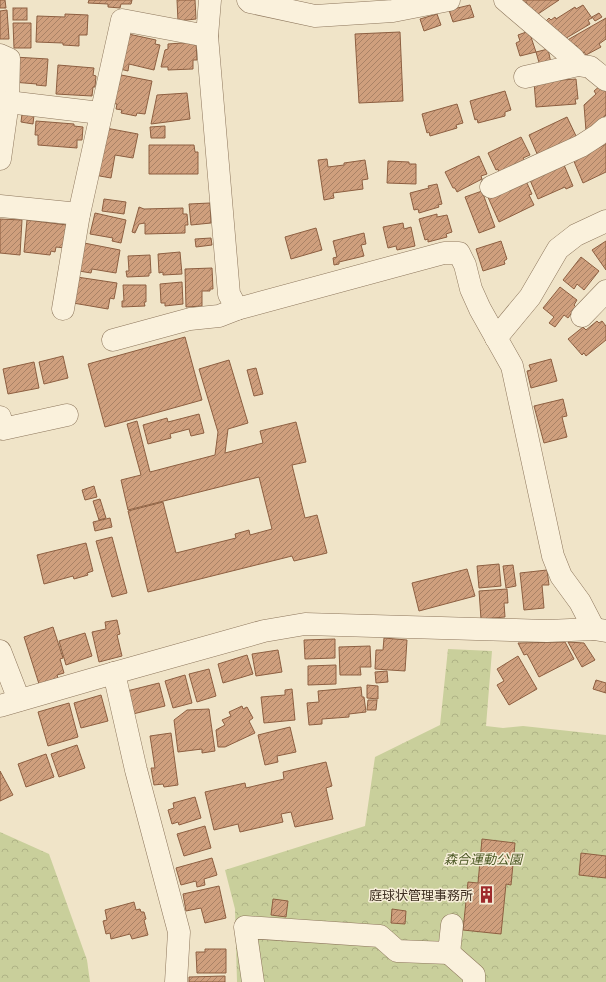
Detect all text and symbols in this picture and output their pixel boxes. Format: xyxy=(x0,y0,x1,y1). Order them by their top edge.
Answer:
park label: 森合運動公園 xyxy=(444,850,524,870)
building icon: 庭球状管理事務所 xyxy=(476,885,496,905)
place label: 庭球状管理事務所 xyxy=(369,886,473,906)

